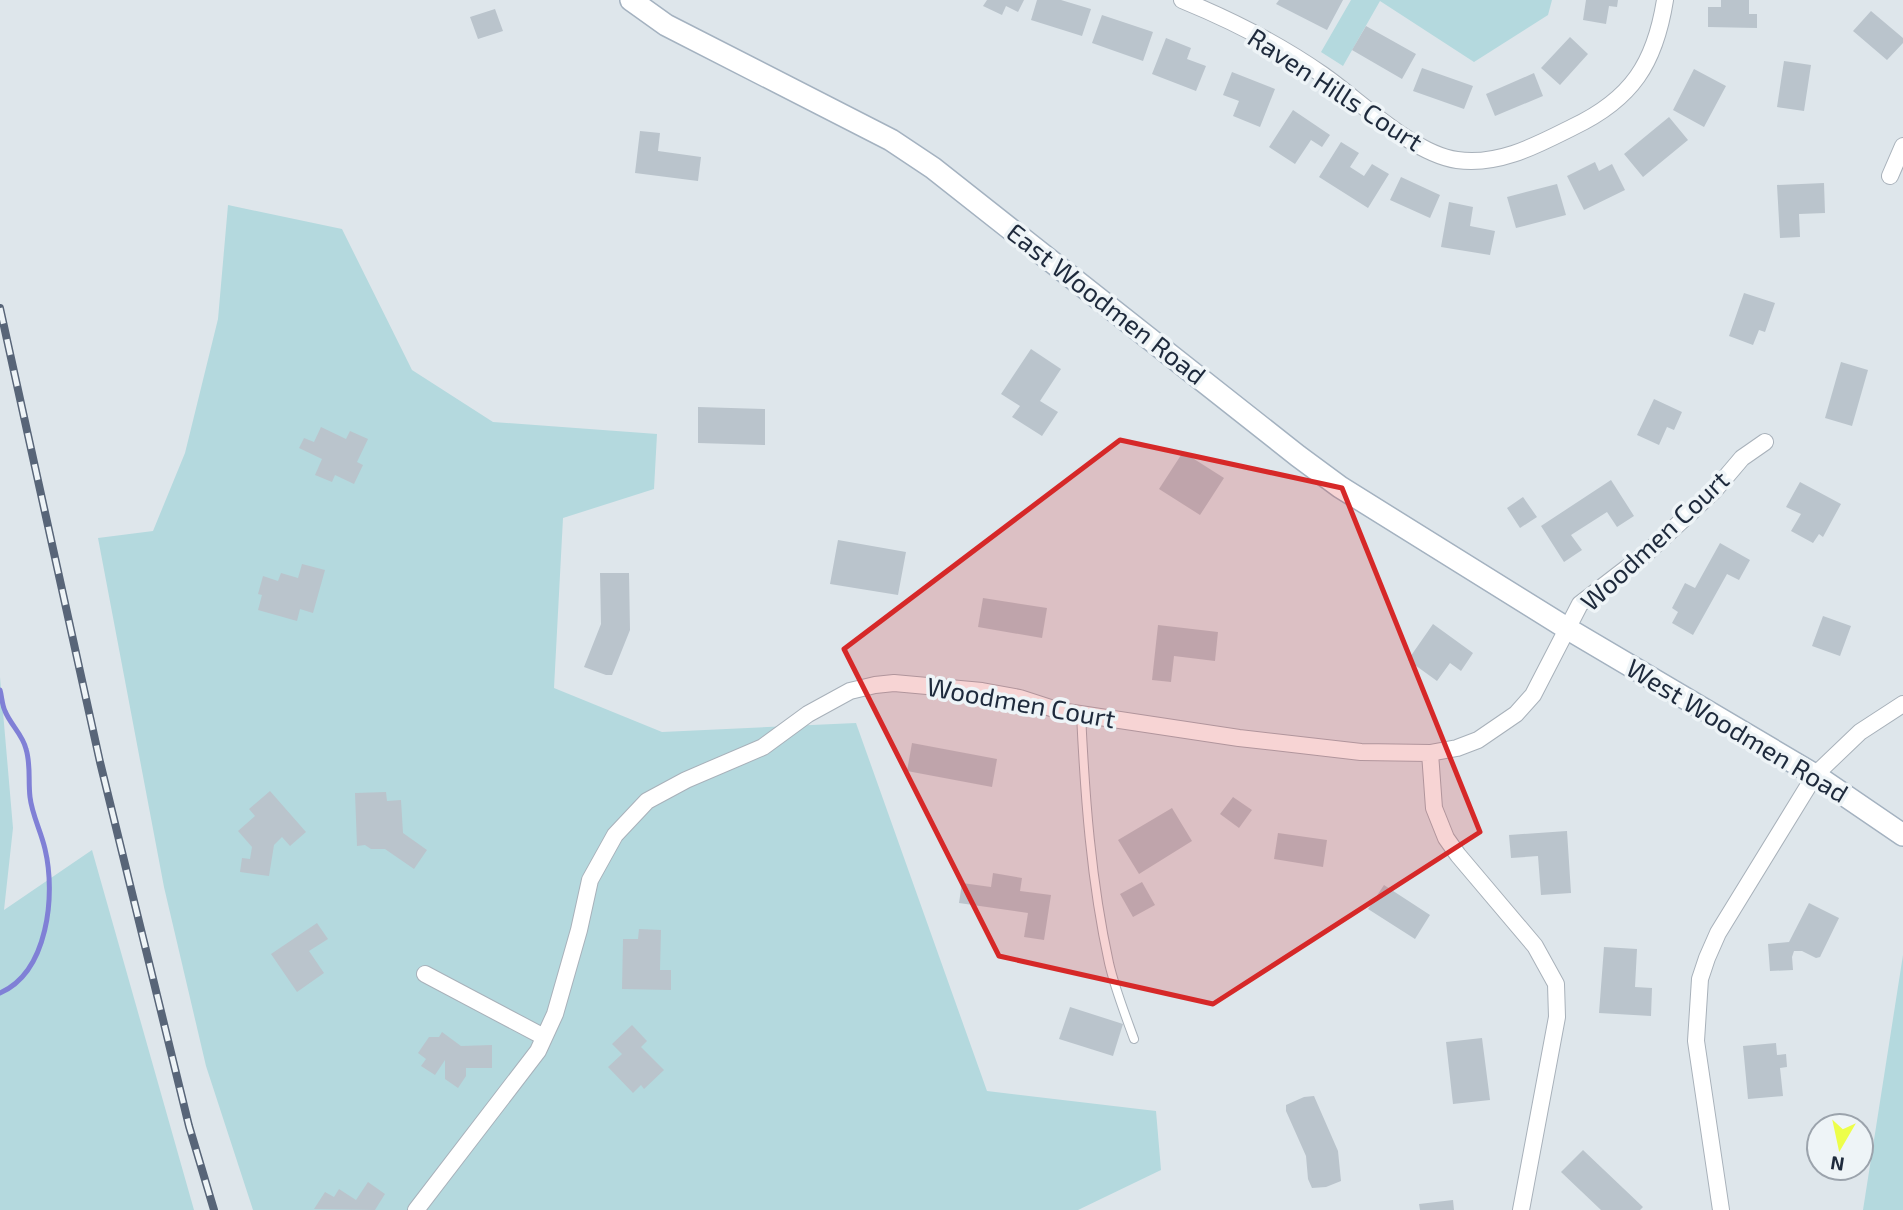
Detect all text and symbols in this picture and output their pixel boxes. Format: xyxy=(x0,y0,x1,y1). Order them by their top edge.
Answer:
street label: Raven Hills Court xyxy=(1243,21,1429,157)
street label: East Woodmen Road xyxy=(1001,216,1212,390)
street label: Woodmen Court xyxy=(1574,463,1734,616)
street label: West Woodmen Road xyxy=(1621,651,1854,808)
street label: Woodmen Court xyxy=(925,670,1118,733)
north arrow xyxy=(1805,1112,1875,1182)
text: N xyxy=(1829,1152,1846,1177)

